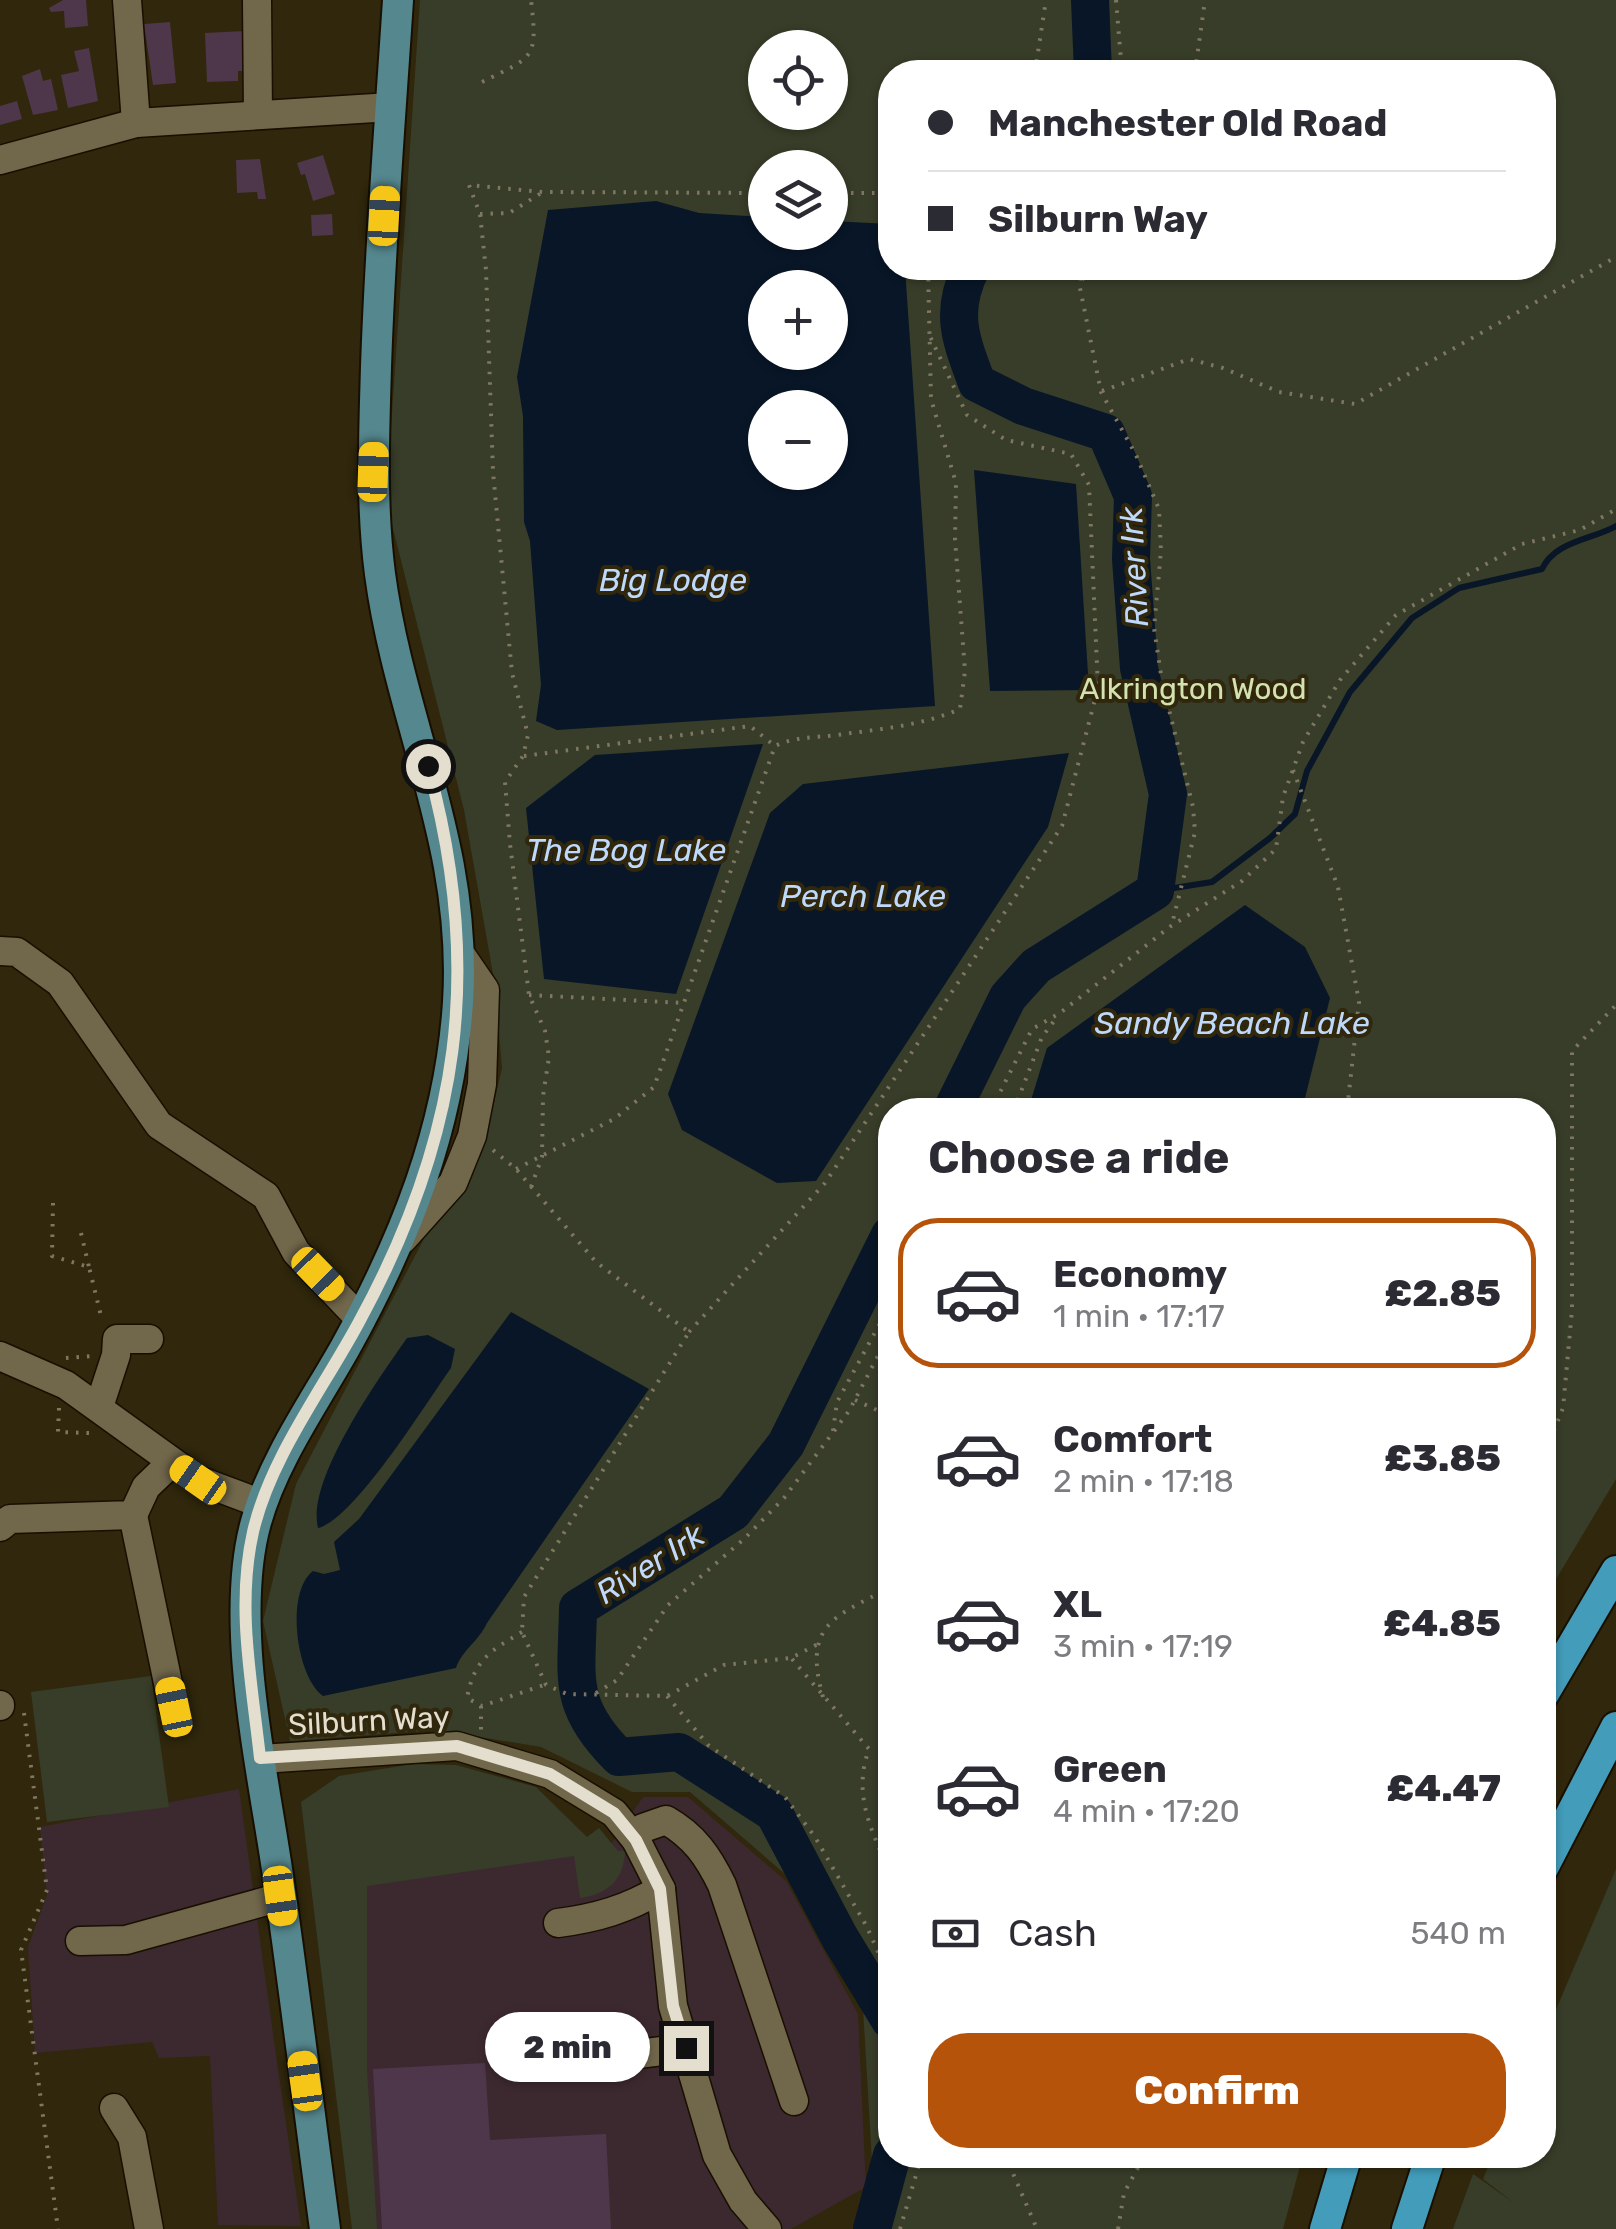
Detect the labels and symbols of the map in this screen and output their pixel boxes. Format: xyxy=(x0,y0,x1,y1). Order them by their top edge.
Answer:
car xyxy=(367,185,401,247)
car xyxy=(357,441,389,503)
water label: River Irk xyxy=(1112,505,1156,628)
water label: Big Lodge xyxy=(599,561,747,599)
park label: Alkrington Wood xyxy=(1079,671,1307,707)
route start xyxy=(406,744,451,789)
water label: The Bog Lake xyxy=(526,831,726,869)
water label: Perch Lake xyxy=(780,877,946,915)
water label: Sandy Beach Lake xyxy=(1094,1004,1370,1042)
car xyxy=(286,1242,350,1306)
car xyxy=(165,1451,231,1509)
water label: River Irk xyxy=(589,1516,712,1612)
car xyxy=(153,1675,195,1739)
street label: Silburn Way xyxy=(287,1699,451,1743)
car xyxy=(261,1864,299,1928)
callout: 2 min xyxy=(486,2013,651,2083)
route end xyxy=(664,2026,709,2071)
car xyxy=(286,2049,324,2113)

